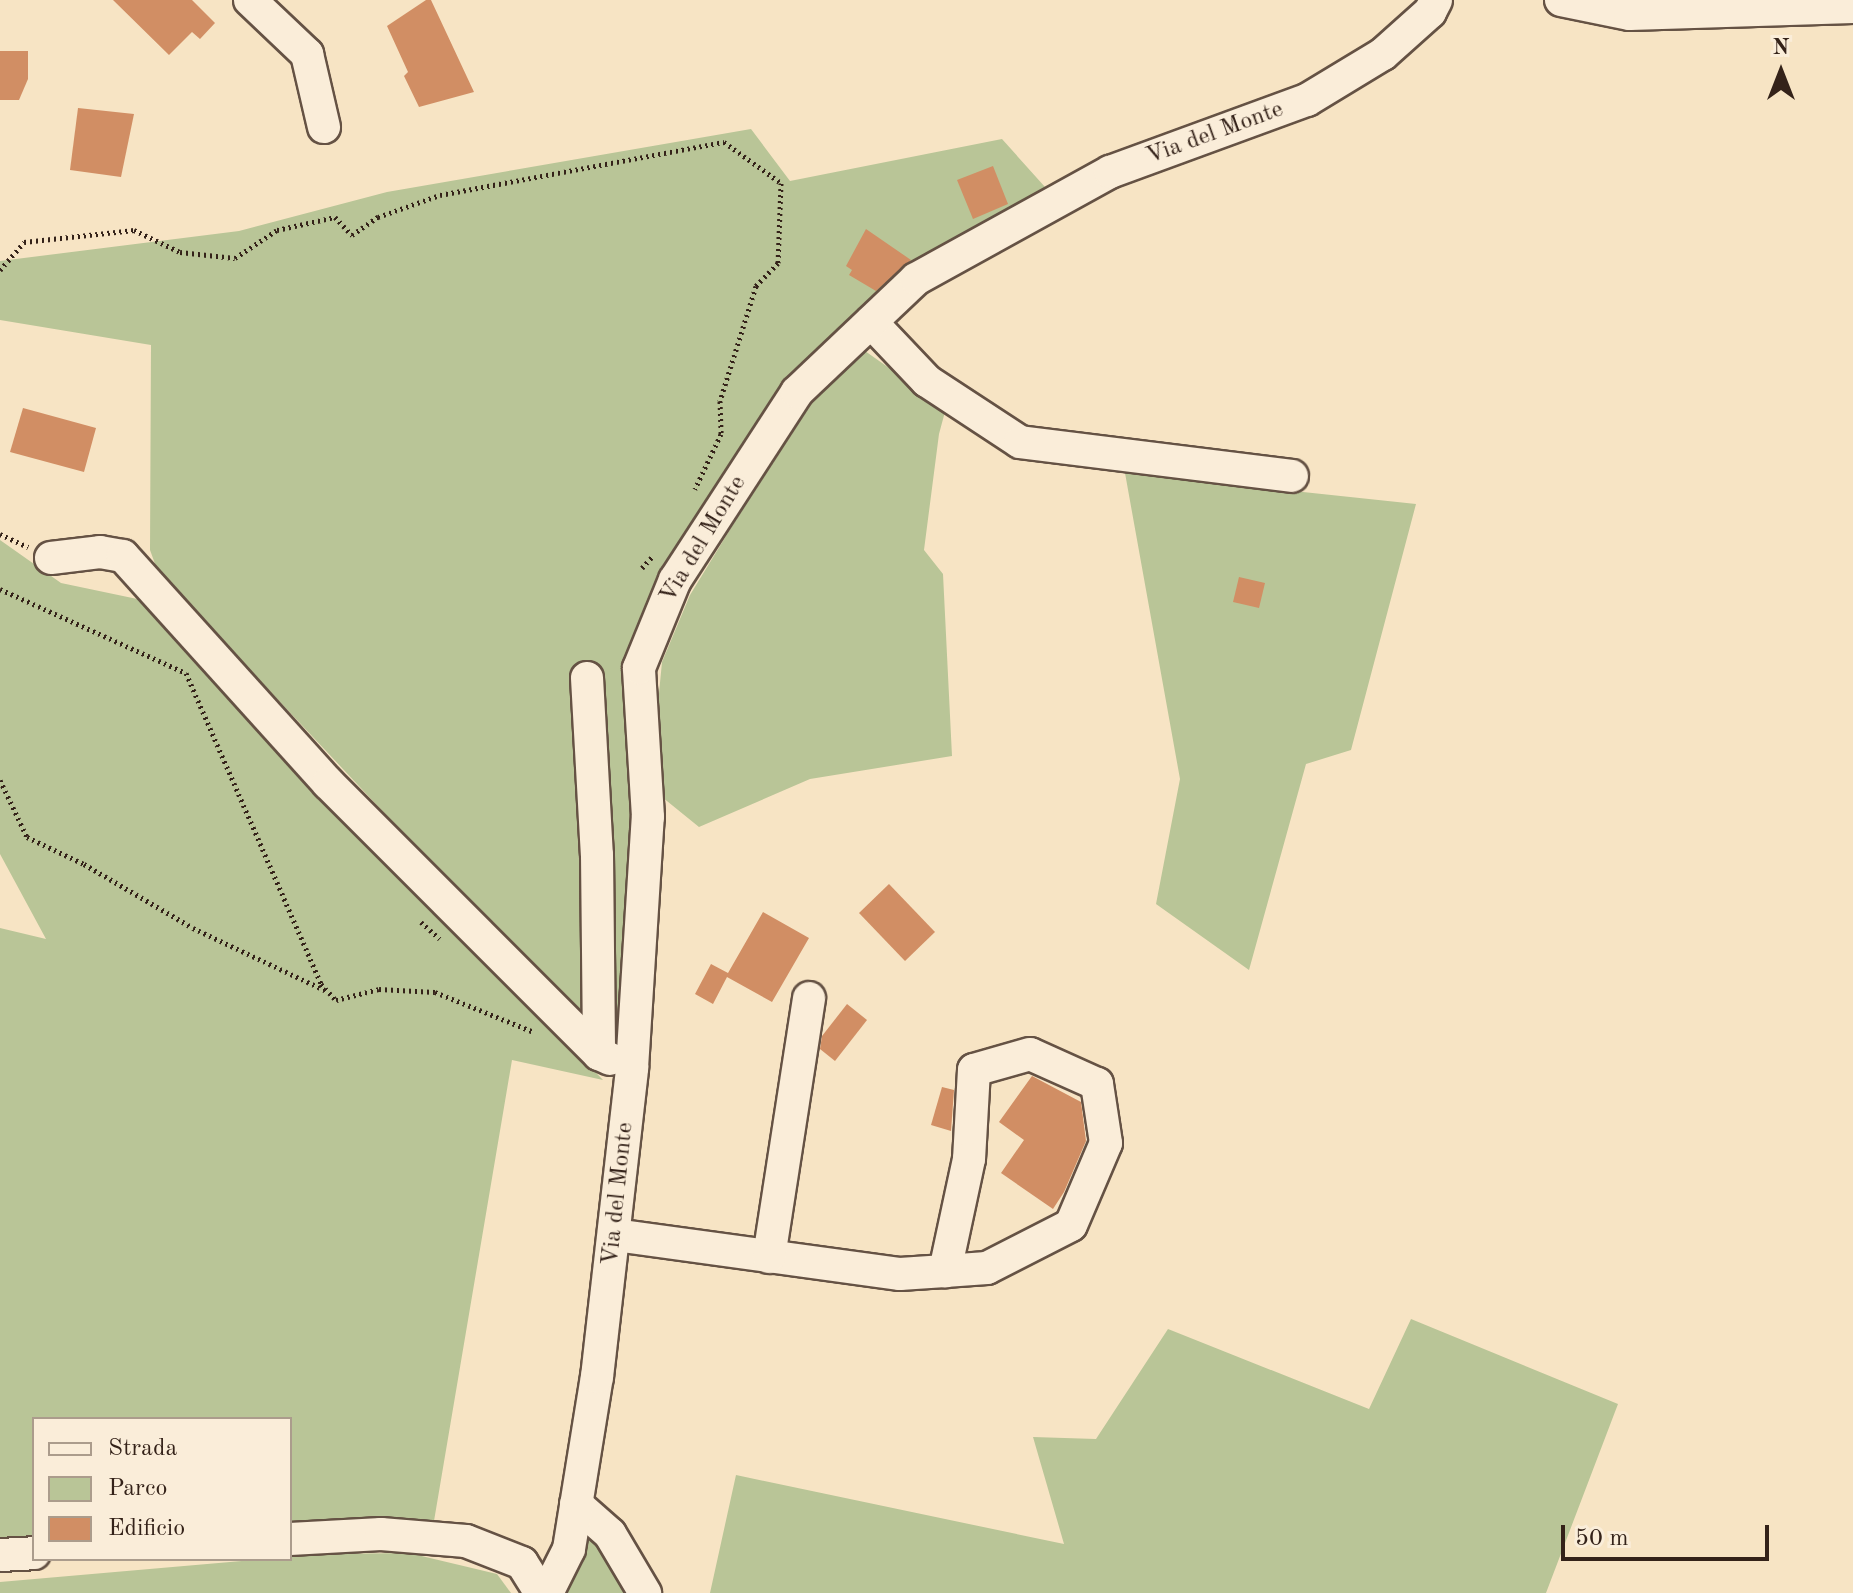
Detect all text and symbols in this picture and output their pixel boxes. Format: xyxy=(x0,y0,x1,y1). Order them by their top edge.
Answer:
north arrow xyxy=(1741,32,1821,112)
text: N xyxy=(1773,37,1789,59)
street label: Via del Monte xyxy=(1143,96,1287,172)
street label: Via del Monte xyxy=(655,471,753,609)
street label: Via del Monte xyxy=(597,1121,641,1267)
legend xyxy=(32,1417,292,1561)
text: Strada xyxy=(108,1437,177,1461)
text: Parco xyxy=(108,1477,167,1501)
scale bar xyxy=(1565,1509,1773,1559)
text: Edificio xyxy=(108,1517,185,1541)
text: 50 m xyxy=(1575,1527,1629,1551)

